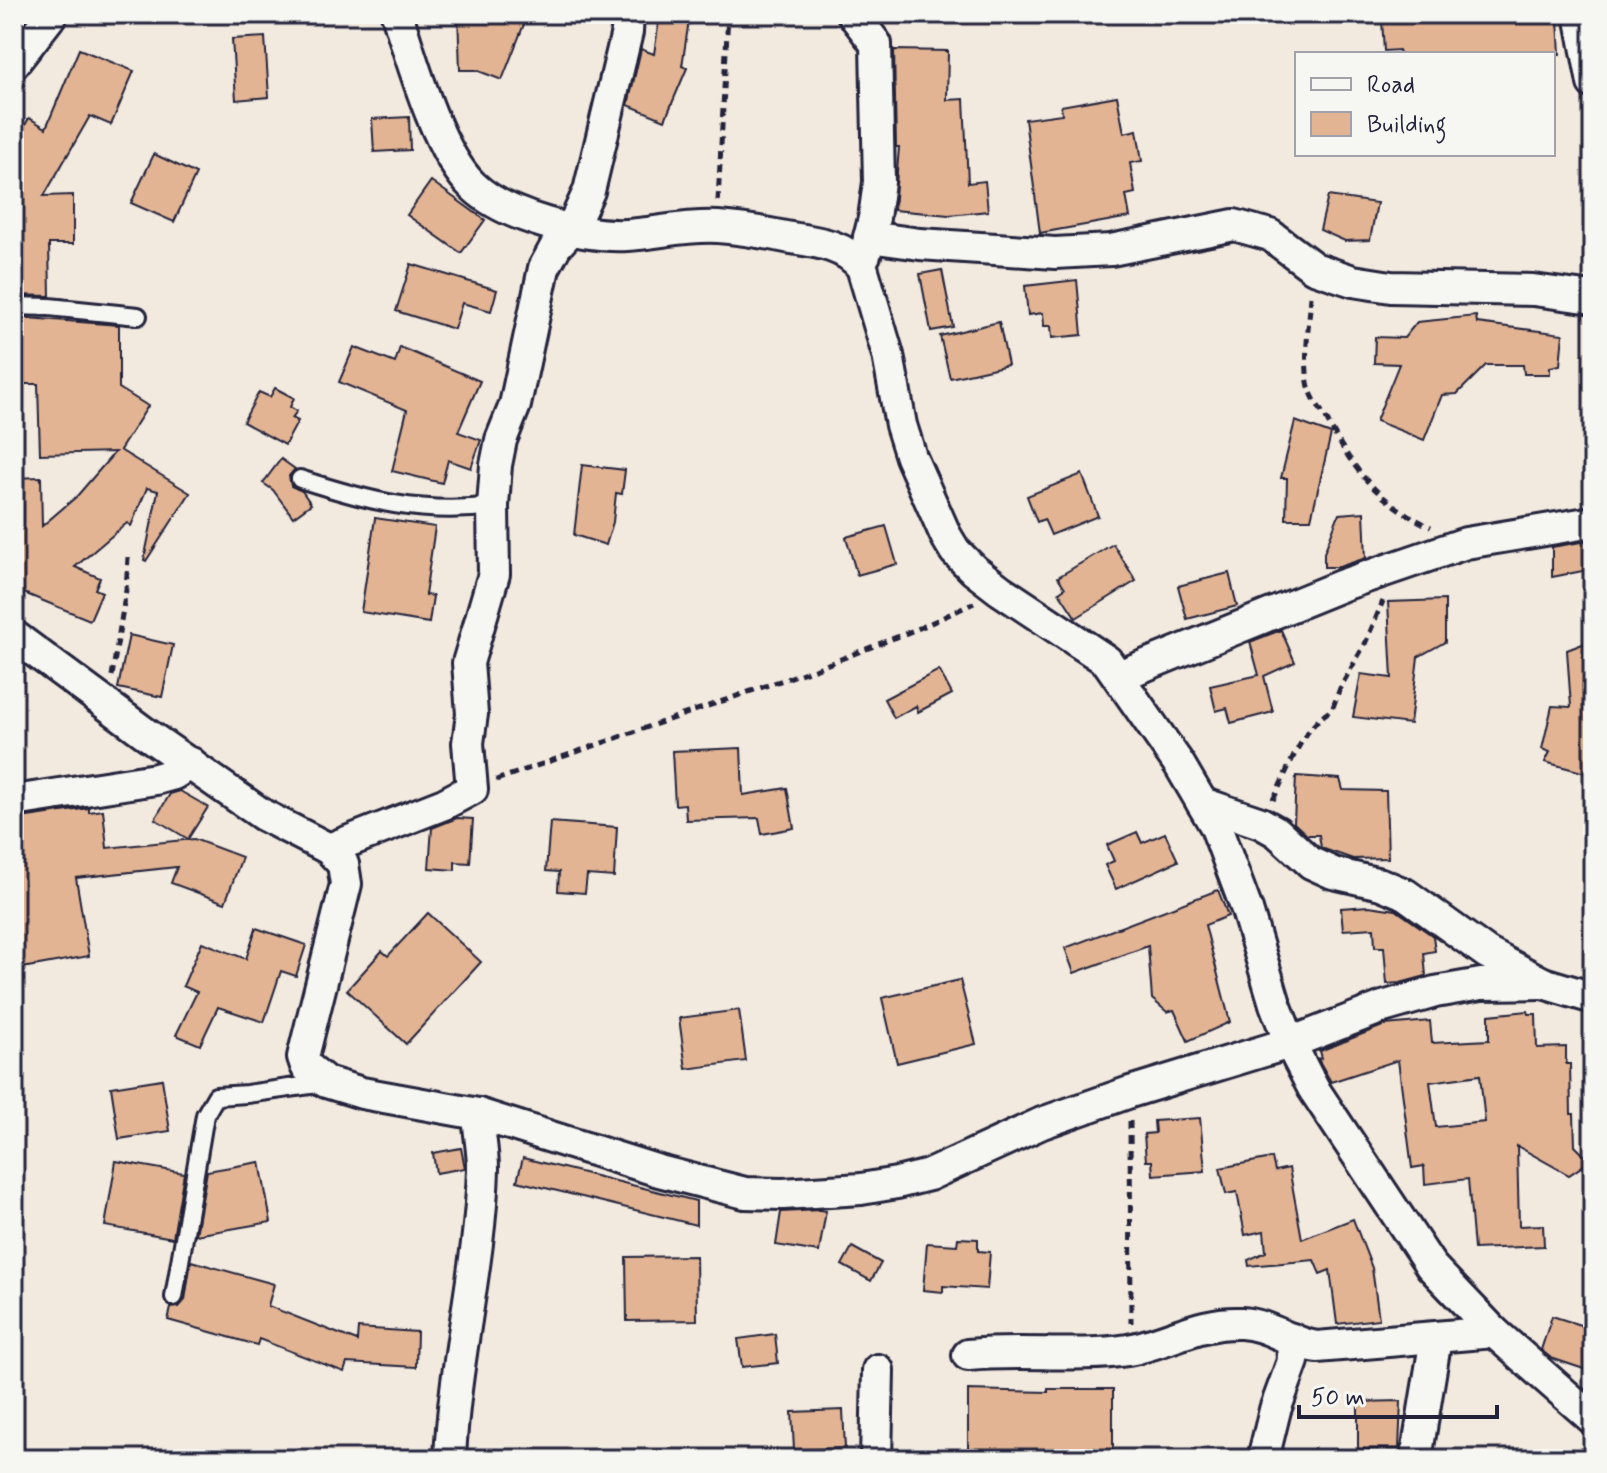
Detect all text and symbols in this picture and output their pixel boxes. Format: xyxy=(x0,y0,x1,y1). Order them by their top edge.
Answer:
legend xyxy=(1295,52,1555,156)
text: Road xyxy=(1367,70,1415,101)
text: Building xyxy=(1367,110,1447,144)
scale bar xyxy=(1299,1369,1497,1419)
text: 50 m xyxy=(1311,1383,1365,1414)

